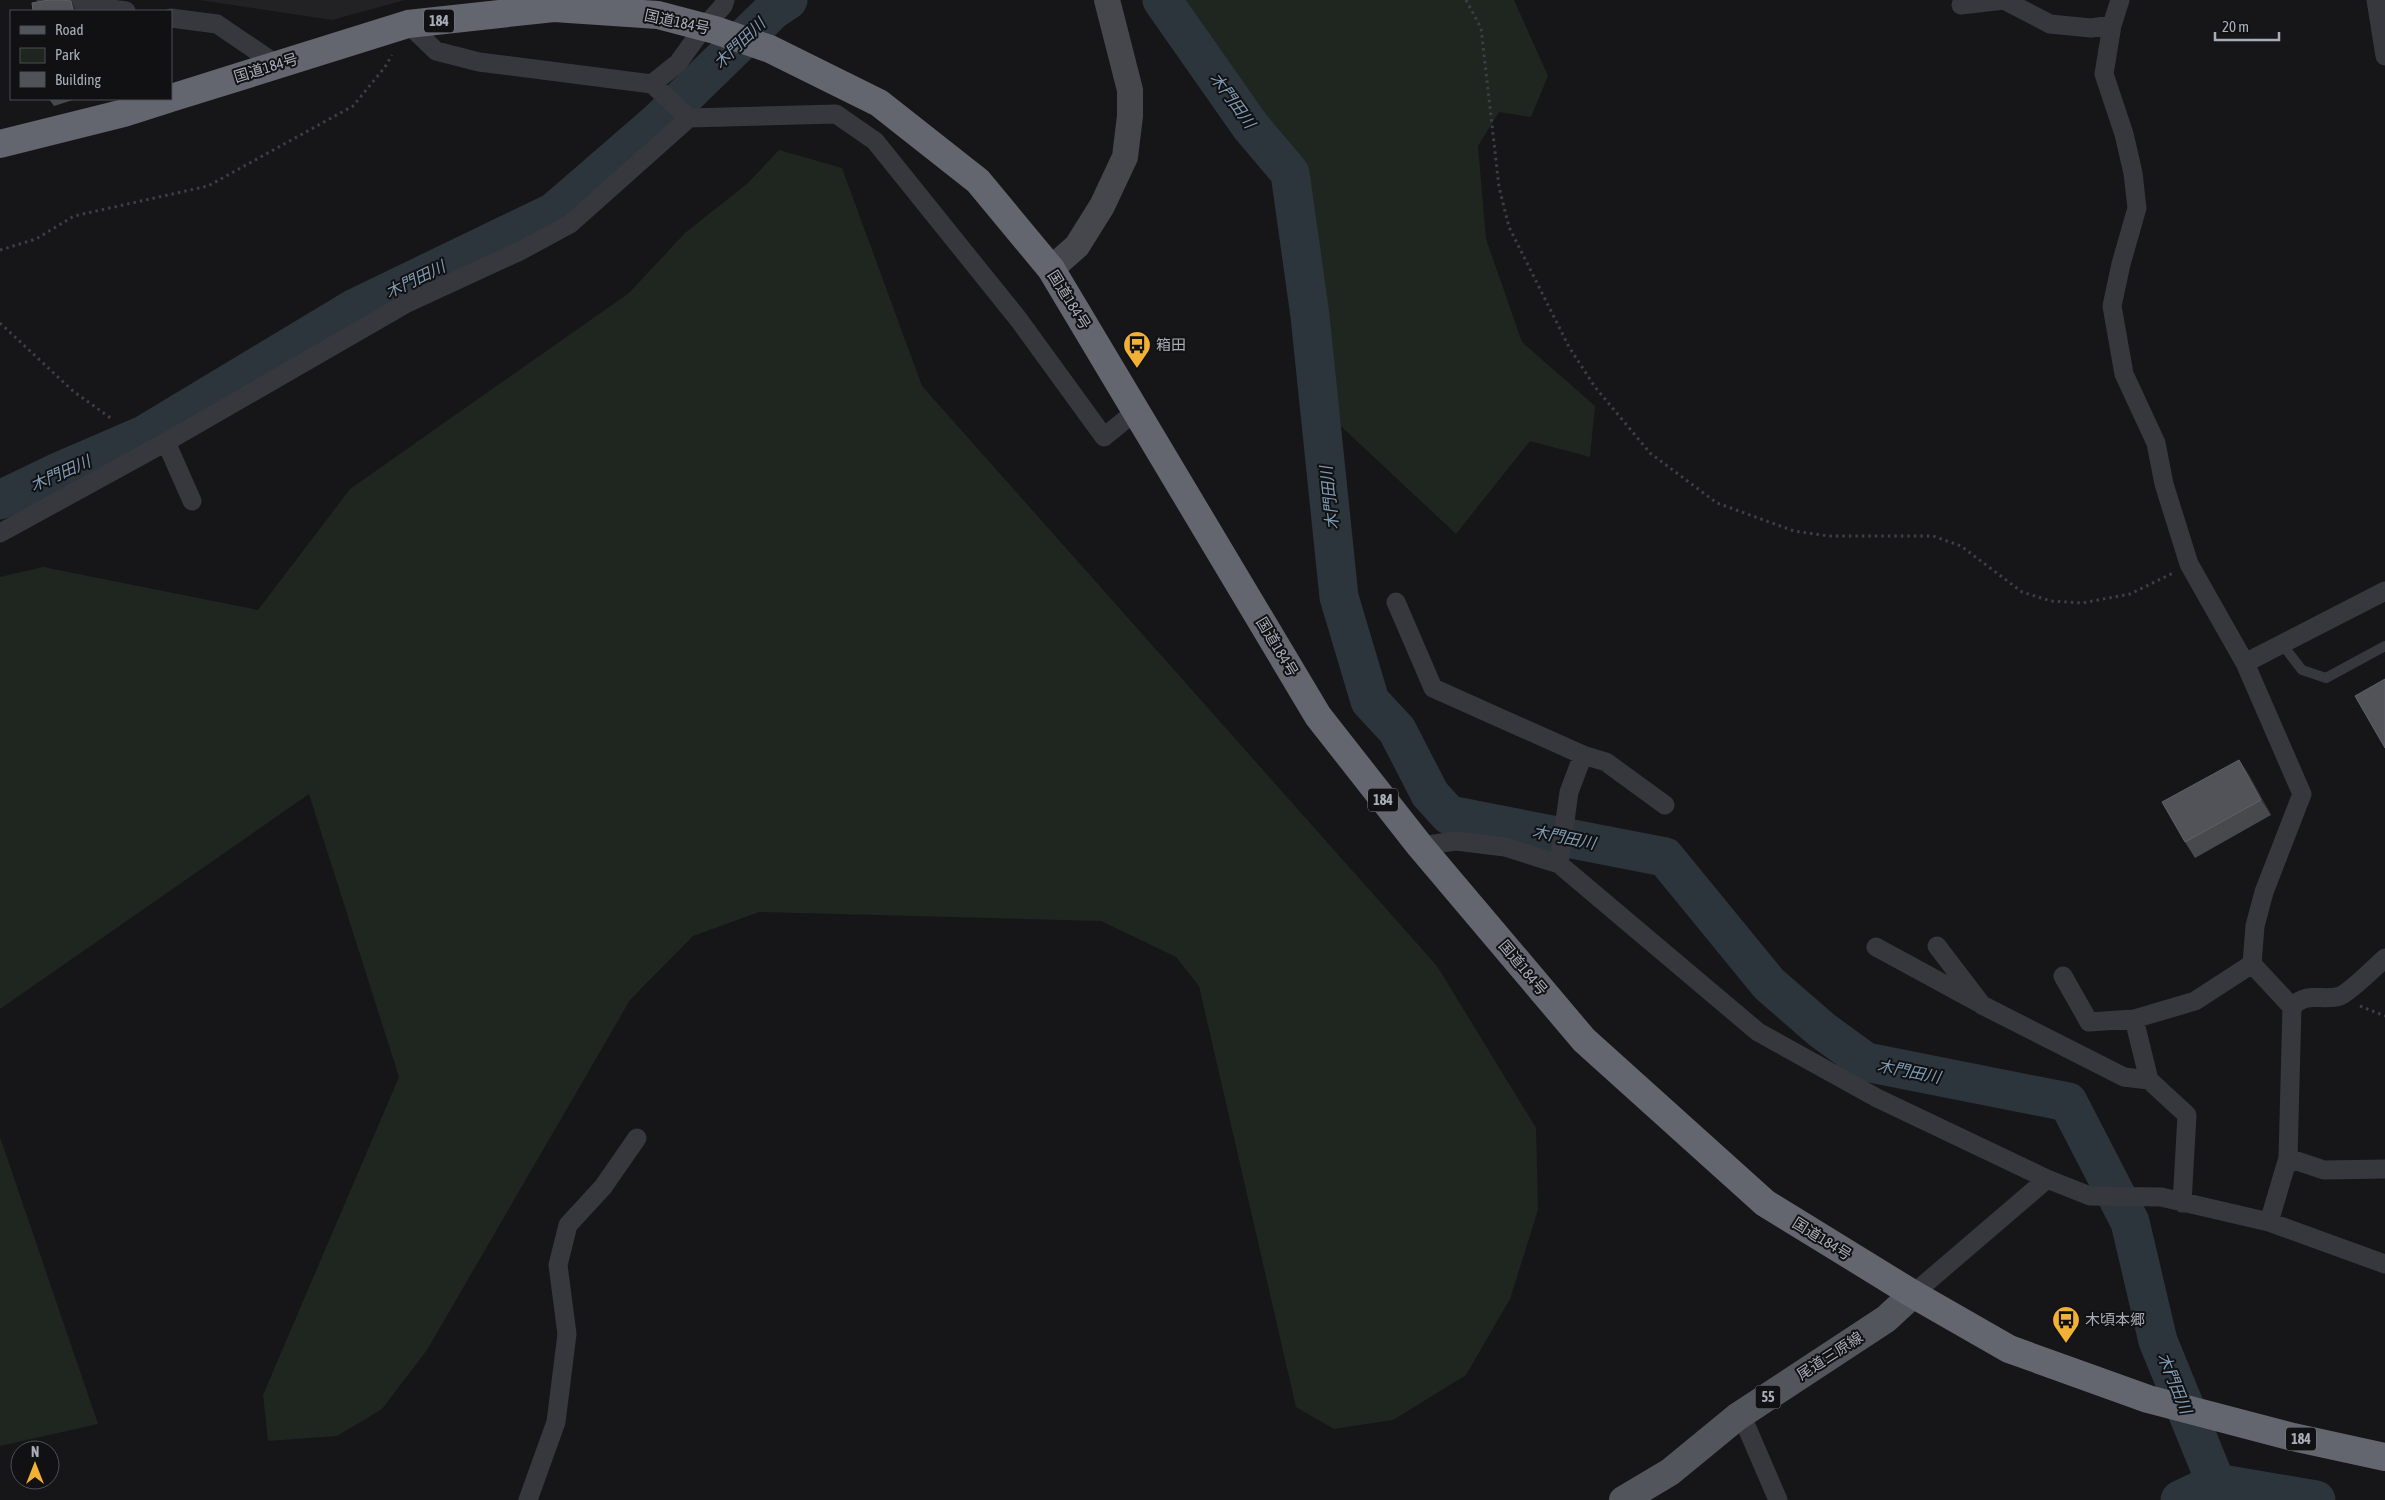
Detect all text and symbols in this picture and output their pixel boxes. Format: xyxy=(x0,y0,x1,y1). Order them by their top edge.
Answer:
street label: 国道184号 xyxy=(643,6,711,37)
legend xyxy=(10,10,172,100)
road number: 184 xyxy=(424,10,454,32)
scale bar xyxy=(2215,10,2279,42)
water label: 木門田川 xyxy=(710,13,770,72)
text: 20 m xyxy=(2222,18,2249,35)
text: Road xyxy=(55,21,84,38)
text: Park xyxy=(55,46,80,63)
street label: 国道184号 xyxy=(232,50,300,85)
water label: 木門田川 xyxy=(1207,69,1260,133)
text: Building xyxy=(55,71,101,88)
water label: 木門田川 xyxy=(382,256,449,301)
street label: 国道184号 xyxy=(1045,267,1094,332)
bus stop icon: 箱田 xyxy=(1122,330,1152,369)
place label: 箱田 xyxy=(1156,336,1186,353)
water label: 木門田川 xyxy=(27,451,95,494)
water label: 木門田川 xyxy=(1316,463,1341,531)
street label: 国道184号 xyxy=(1253,614,1302,679)
road number: 184 xyxy=(1368,788,1398,812)
water label: 木門田川 xyxy=(1531,822,1599,852)
street label: 国道184号 xyxy=(1496,937,1551,998)
water label: 木門田川 xyxy=(1876,1056,1944,1086)
street label: 国道184号 xyxy=(1790,1214,1855,1263)
bus stop icon: 木頃本郷 xyxy=(2051,1305,2081,1344)
place label: 木頃本郷 xyxy=(2085,1311,2145,1328)
street label: 尾道三原線 xyxy=(1794,1328,1866,1383)
water label: 木門田川 xyxy=(2155,1350,2196,1418)
road number: 55 xyxy=(1756,1385,1780,1408)
road number: 184 xyxy=(2286,1428,2316,1450)
north arrow xyxy=(10,1440,60,1490)
text: N xyxy=(31,1444,39,1460)

